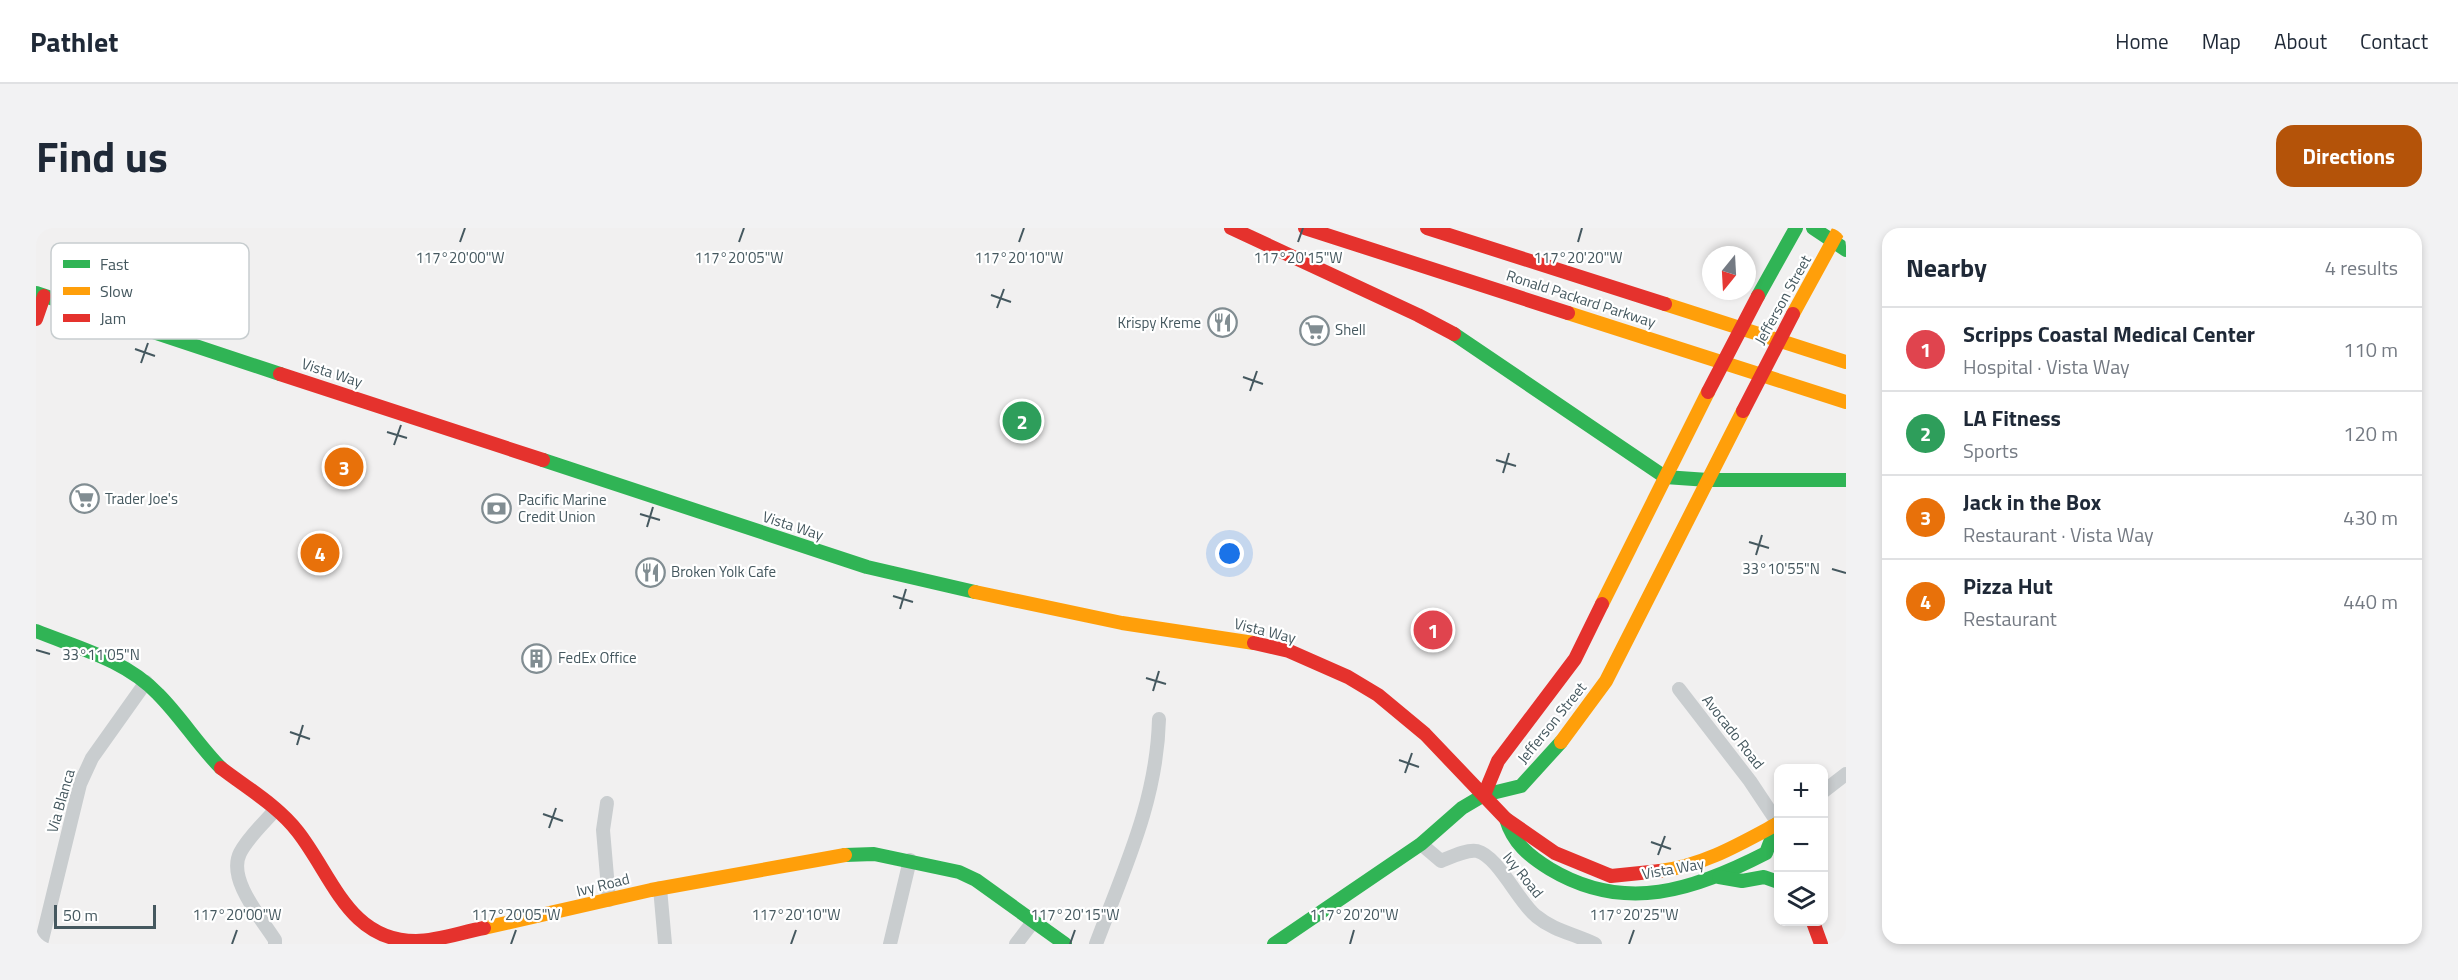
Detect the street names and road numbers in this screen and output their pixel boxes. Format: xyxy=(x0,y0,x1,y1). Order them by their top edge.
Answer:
street label: Jefferson Street xyxy=(1748,250,1817,349)
street label: Ronald Packard Parkway xyxy=(1504,264,1659,334)
street label: Vista Way xyxy=(299,352,366,393)
street label: Vista Way xyxy=(760,505,827,546)
street label: Vista Way xyxy=(1232,612,1298,649)
street label: Jefferson Street xyxy=(1511,676,1592,769)
street label: Avocado Road xyxy=(1697,689,1770,774)
street label: Via Blanca xyxy=(40,766,81,835)
street label: Ivy Road xyxy=(1497,846,1549,903)
street label: Vista Way xyxy=(1640,852,1706,885)
street label: Ivy Road xyxy=(574,867,632,902)

